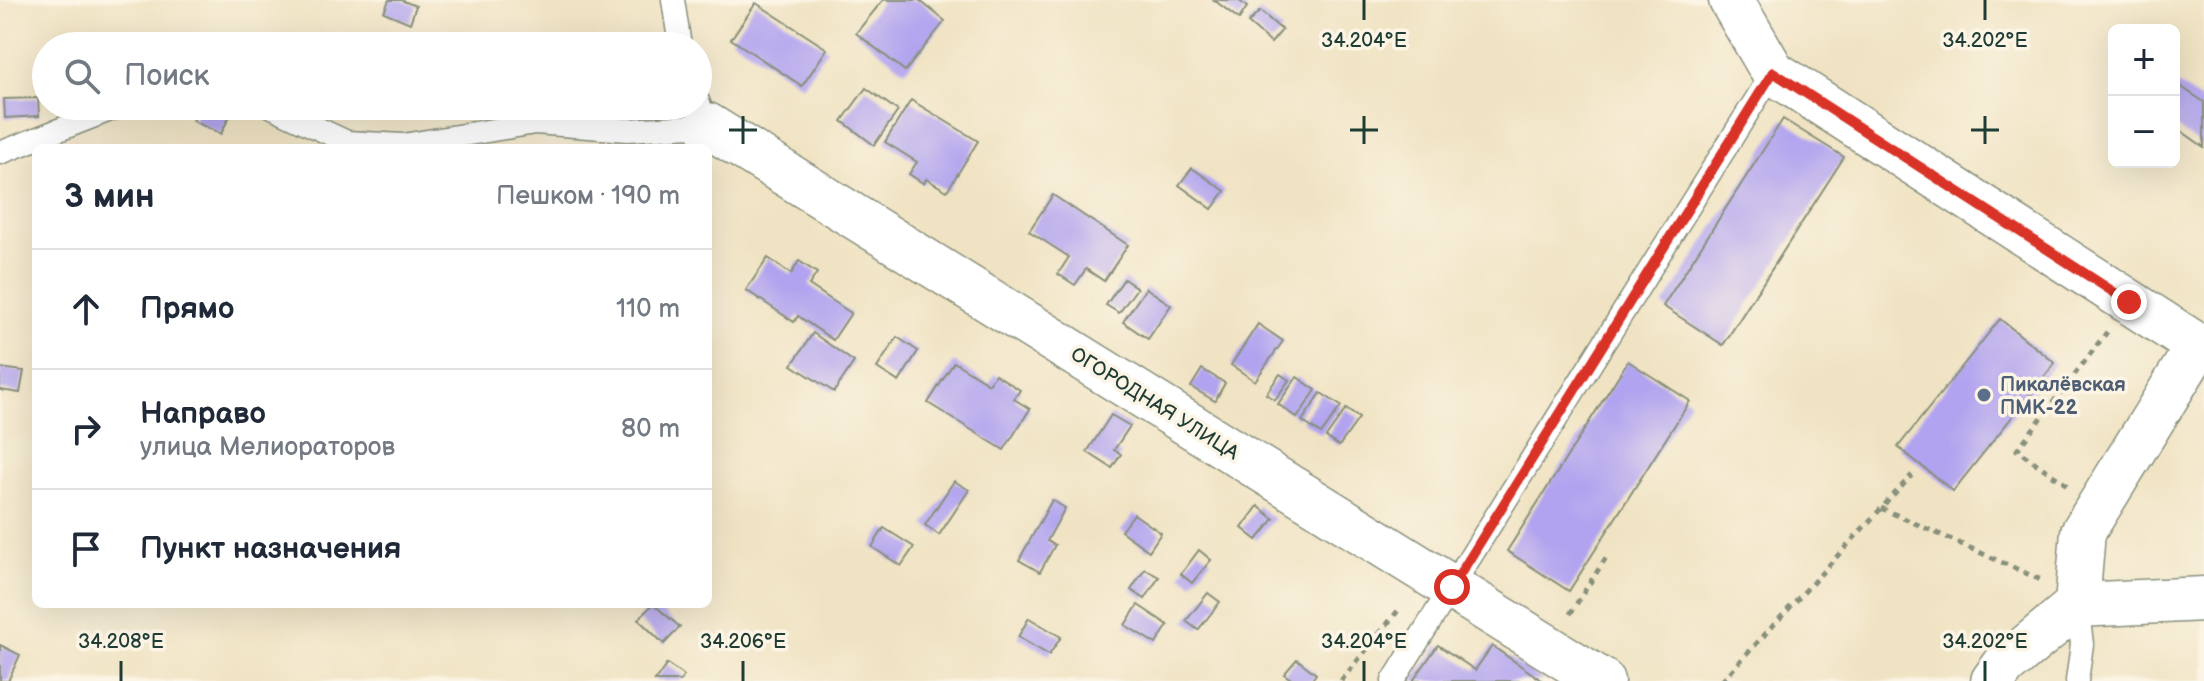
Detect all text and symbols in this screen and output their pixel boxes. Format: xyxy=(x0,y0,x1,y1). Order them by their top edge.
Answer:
map controls xyxy=(2108,24,2180,168)
button: + xyxy=(2108,24,2180,96)
text: 34.204°E xyxy=(1321,29,1407,53)
text: 34.202°E xyxy=(1942,29,2028,53)
search box xyxy=(32,32,712,120)
icon: search xyxy=(60,54,104,98)
text: Поиск xyxy=(124,58,210,94)
button: − xyxy=(2108,96,2180,168)
text: 3 мин xyxy=(64,176,155,217)
text: Пешком · 190 m xyxy=(496,181,680,212)
route end xyxy=(2111,284,2147,320)
icon: ahead xyxy=(64,287,108,331)
text: Прямо xyxy=(140,291,234,327)
text: 110 m xyxy=(616,294,680,325)
street label: ОГОРОДНАЯ УЛИЦА xyxy=(1066,342,1244,466)
place label: Пикалёвская ПМК-22 xyxy=(2000,373,2126,420)
marker: Пикалёвская ПМК-22 xyxy=(1975,386,1993,404)
text: Направо xyxy=(140,396,266,432)
icon: right xyxy=(64,407,108,451)
text: 80 m xyxy=(621,414,680,445)
text: улица Мелиораторов xyxy=(140,432,395,463)
icon: arrive xyxy=(64,527,108,571)
text: Пункт назначения xyxy=(140,531,401,567)
route start xyxy=(1434,569,1470,605)
text: 34.208°E xyxy=(78,630,164,654)
text: 34.206°E xyxy=(700,630,786,654)
text: 34.204°E xyxy=(1321,630,1407,654)
text: 34.202°E xyxy=(1942,630,2028,654)

